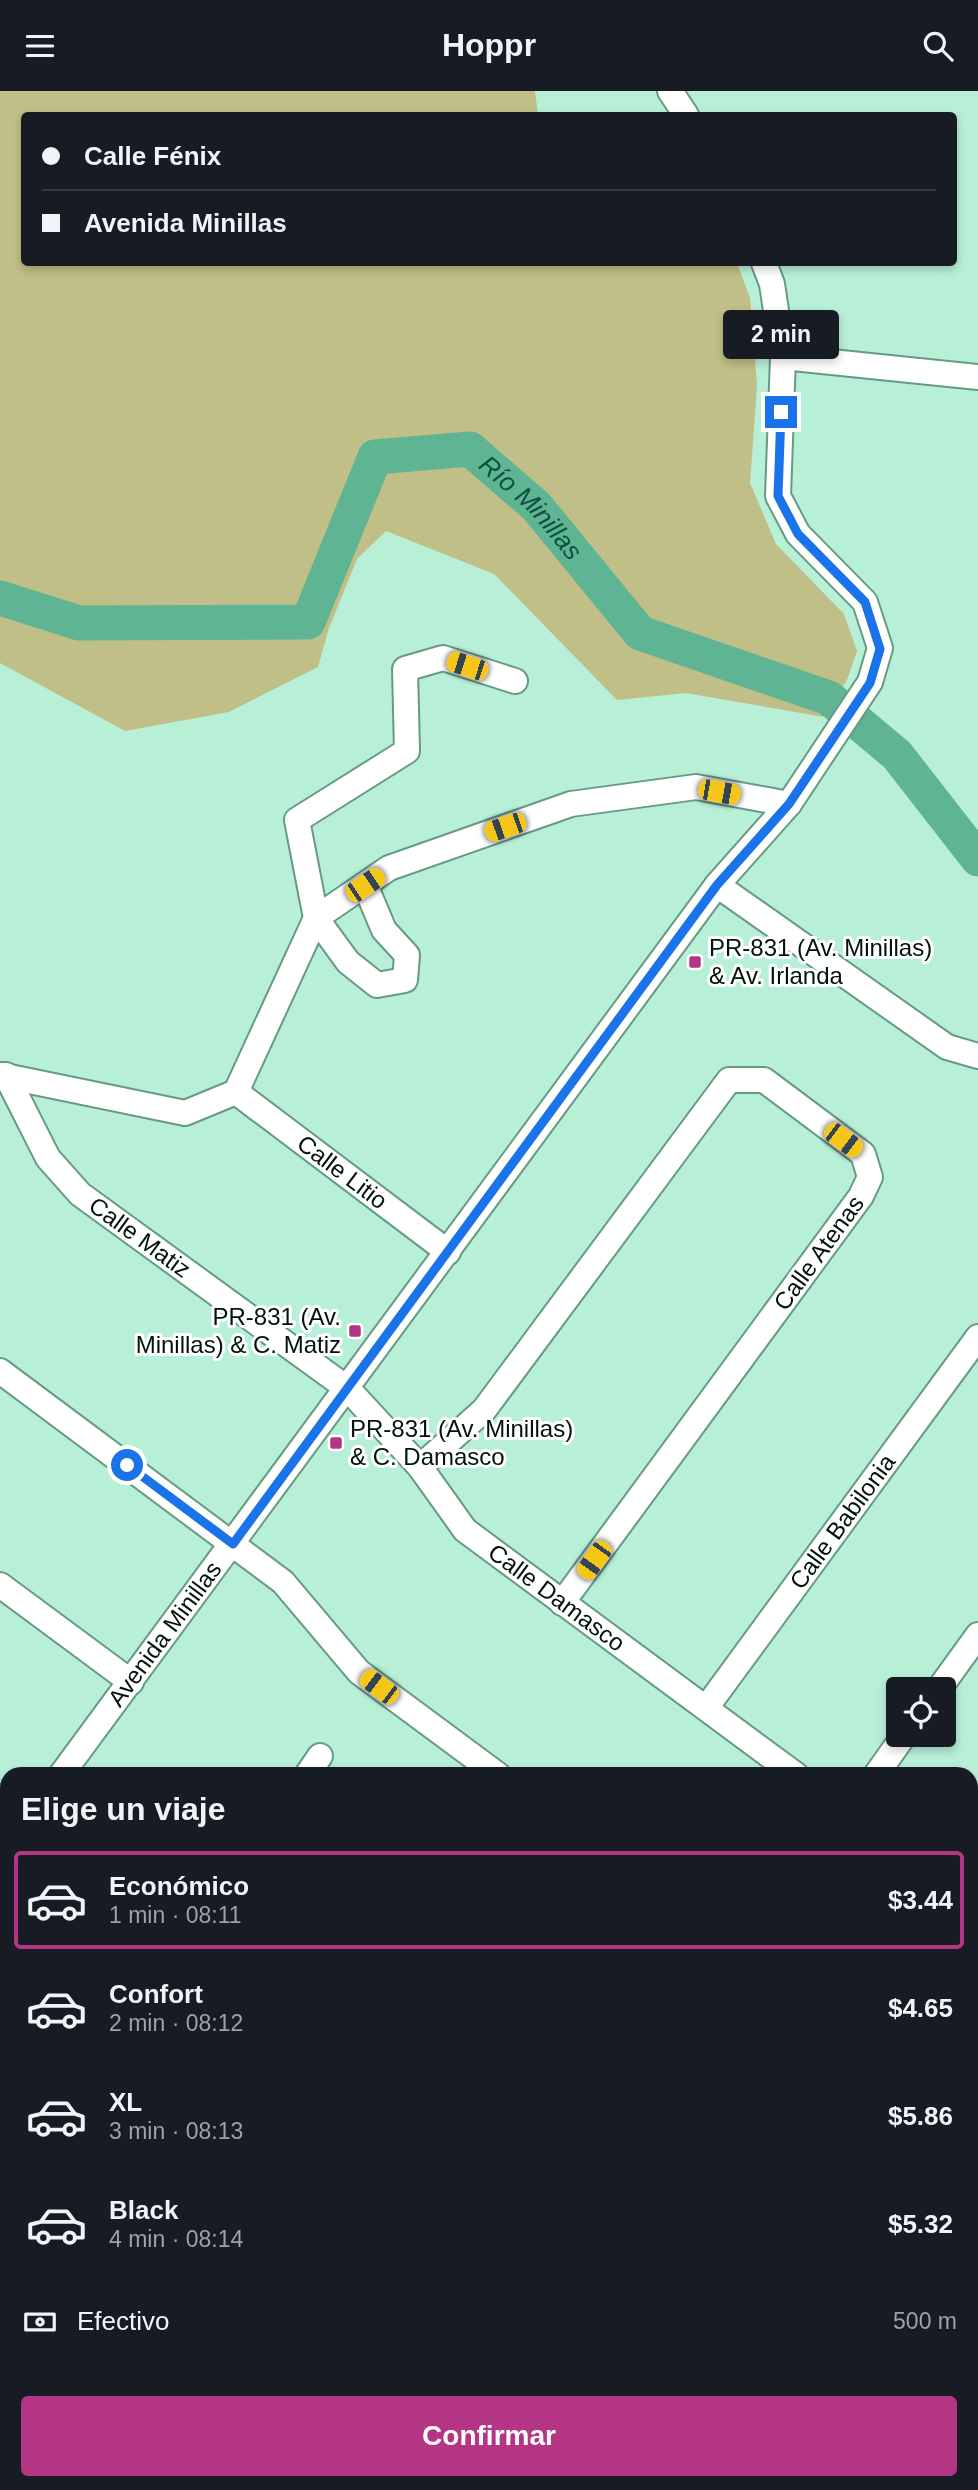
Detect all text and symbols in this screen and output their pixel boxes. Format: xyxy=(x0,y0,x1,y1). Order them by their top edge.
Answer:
icon: menu xyxy=(21,27,59,65)
text: Hoppr xyxy=(442,27,536,63)
icon: search xyxy=(919,27,957,65)
text: Calle Fénix xyxy=(84,141,221,171)
text: Avenida Minillas xyxy=(84,208,287,238)
callout: 2 min xyxy=(723,310,839,359)
text: 2 min xyxy=(751,321,811,347)
route end xyxy=(765,396,797,428)
water label: Río Minillas xyxy=(473,449,589,566)
car xyxy=(444,650,491,682)
car xyxy=(697,778,742,806)
car xyxy=(482,810,529,844)
car xyxy=(342,865,389,905)
place label: PR-831 (Av. Minillas) & Av. Irlanda xyxy=(709,934,932,989)
marker: PR-831 (Av. Minillas) & Av. Irlanda xyxy=(687,954,703,970)
car xyxy=(820,1119,867,1161)
street label: Calle Litio xyxy=(292,1129,393,1214)
street label: Calle Atenas xyxy=(768,1190,869,1315)
street label: Calle Matiz xyxy=(84,1191,196,1283)
place label: PR-831 (Av. Minillas) & C. Matiz xyxy=(136,1303,341,1358)
marker: PR-831 (Av. Minillas) & C. Matiz xyxy=(347,1323,363,1339)
place label: PR-831 (Av. Minillas) & C. Damasco xyxy=(350,1415,573,1470)
marker: PR-831 (Av. Minillas) & C. Damasco xyxy=(328,1435,344,1451)
street label: Calle Babilonia xyxy=(784,1448,901,1594)
route start xyxy=(111,1449,143,1481)
car xyxy=(574,1537,615,1583)
street label: Calle Damasco xyxy=(483,1538,630,1657)
street label: Avenida Minillas xyxy=(102,1556,227,1712)
car xyxy=(356,1666,403,1708)
map controls xyxy=(886,1677,956,1747)
button: locate xyxy=(886,1677,956,1747)
text: Elige un viaje xyxy=(21,1791,226,1827)
icon: car xyxy=(25,1869,88,1932)
text: Económico xyxy=(109,1871,249,1901)
text: $3.44 xyxy=(888,1885,953,1915)
text: 1 min · 08:11 xyxy=(109,1902,242,1928)
icon: car xyxy=(25,1977,88,2040)
text: Confort xyxy=(109,1979,203,2009)
text: $4.65 xyxy=(888,1993,953,2023)
text: 2 min · 08:12 xyxy=(109,2010,243,2036)
icon: car xyxy=(25,2085,88,2148)
text: XL xyxy=(109,2087,142,2117)
text: $5.86 xyxy=(888,2101,953,2131)
text: 3 min · 08:13 xyxy=(109,2118,243,2144)
icon: car xyxy=(25,2193,88,2256)
text: Black xyxy=(109,2195,178,2225)
text: $5.32 xyxy=(888,2209,953,2239)
text: 4 min · 08:14 xyxy=(109,2226,243,2252)
icon: cash xyxy=(21,2303,59,2341)
text: Efectivo xyxy=(77,2306,170,2336)
text: 500 m xyxy=(893,2308,957,2334)
button: Confirmar xyxy=(21,2396,957,2476)

